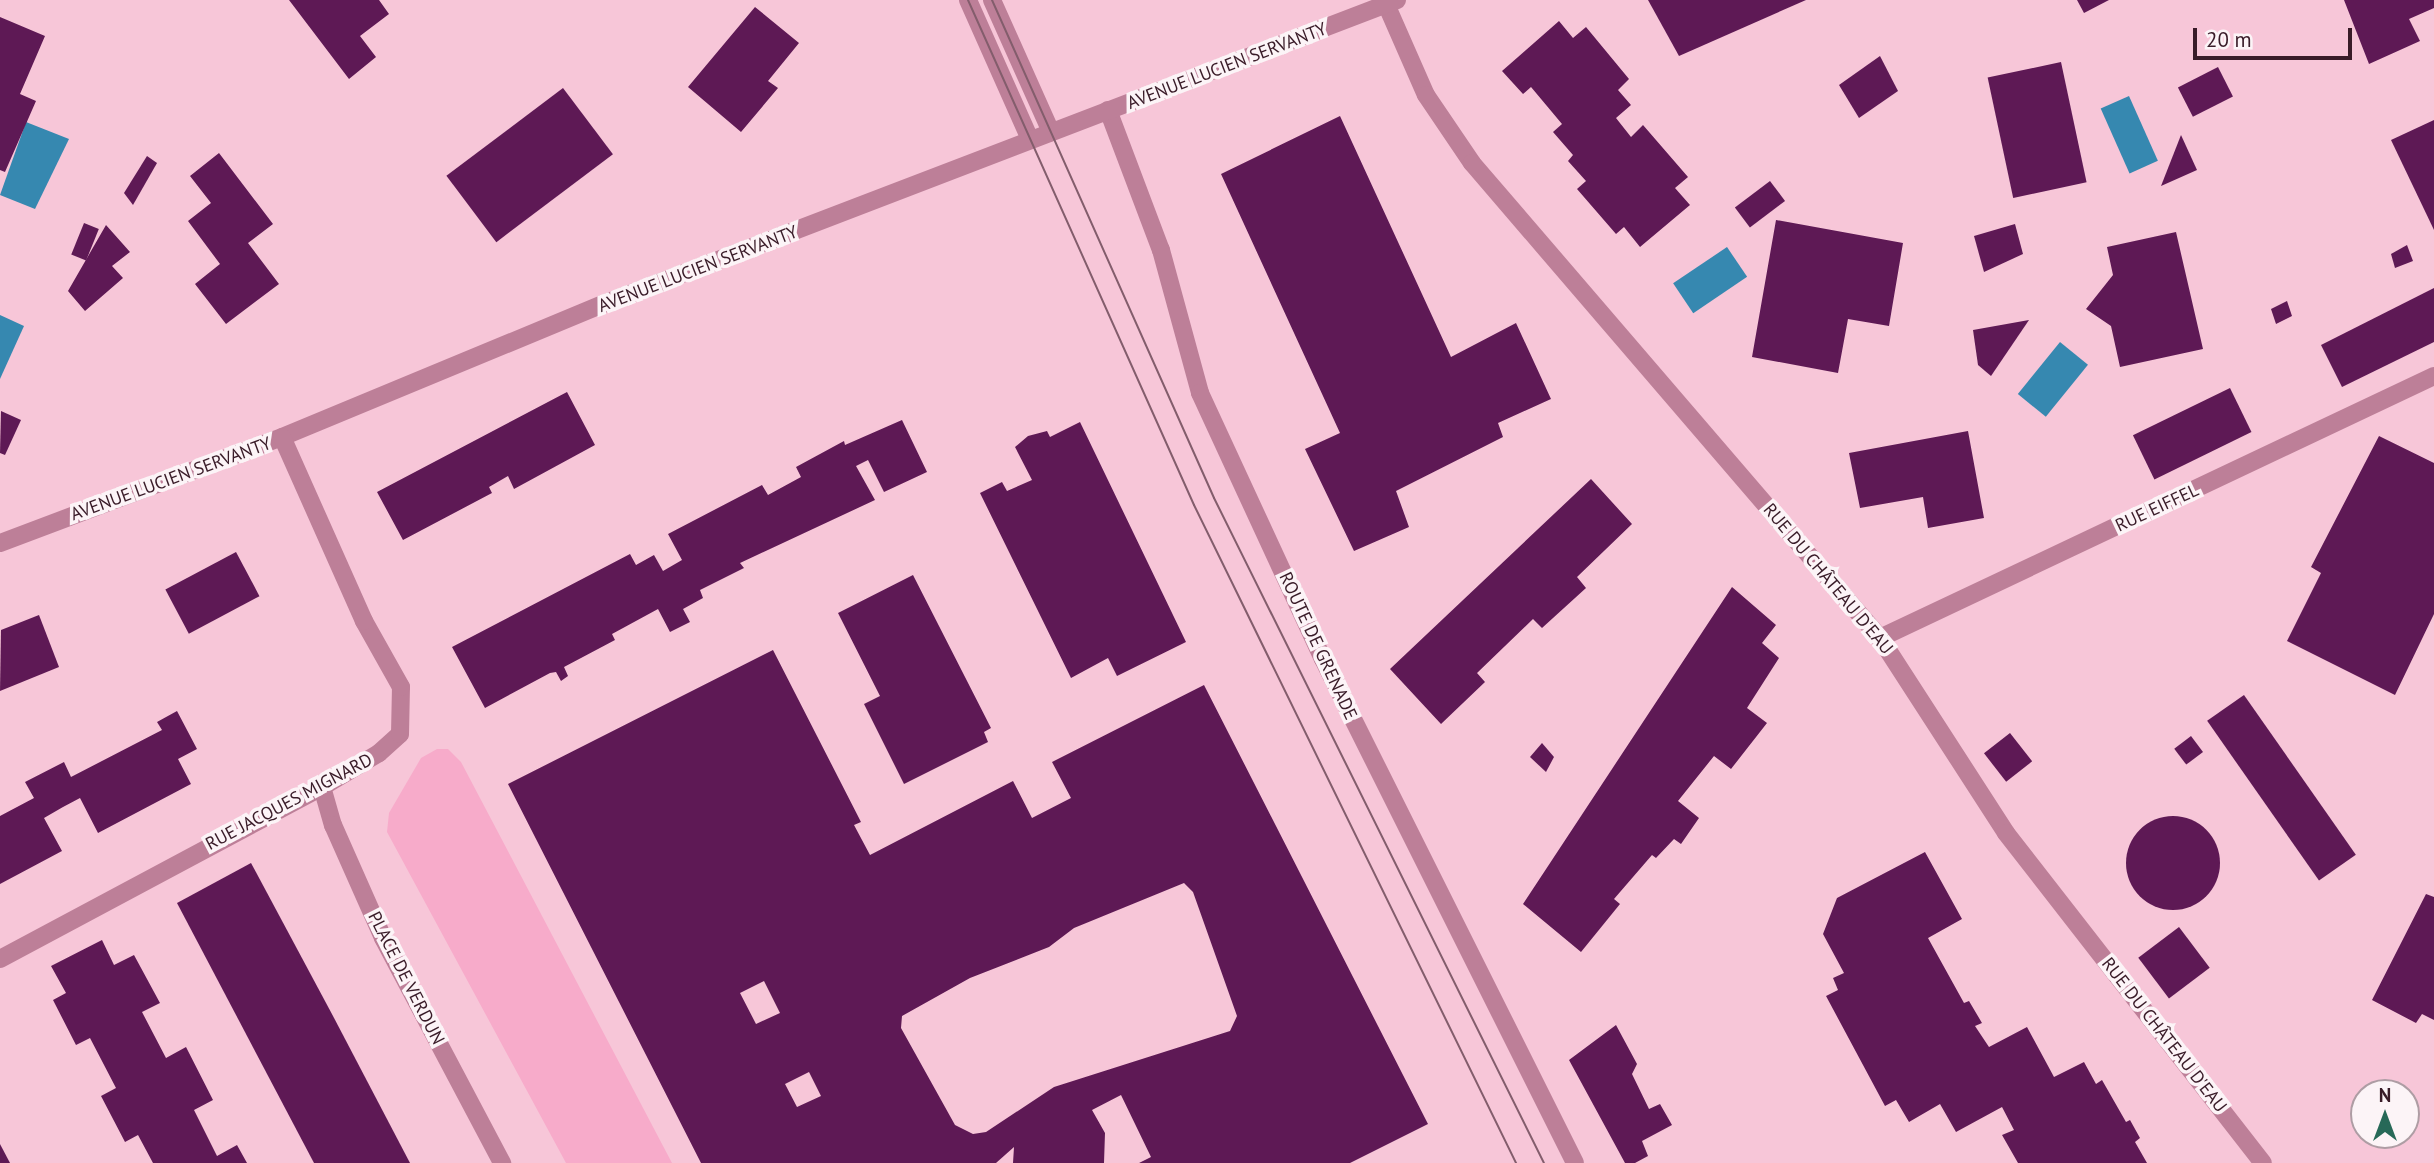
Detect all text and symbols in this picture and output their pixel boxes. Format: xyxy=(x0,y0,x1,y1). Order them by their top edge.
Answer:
scale bar xyxy=(2196,14,2355,58)
street label: AVENUE LUCIEN SERVANTY xyxy=(1124,18,1330,114)
text: 20 m xyxy=(2206,26,2252,53)
street label: AVENUE LUCIEN SERVANTY xyxy=(595,221,801,317)
street label: AVENUE LUCIEN SERVANTY xyxy=(68,433,274,525)
street label: RUE EIFFEL xyxy=(2112,479,2202,537)
street label: RUE DU CHÂTEAU D'EAU xyxy=(1758,499,1898,659)
street label: ROUTE DE GRENADE xyxy=(1274,569,1362,723)
street label: RUE JACQUES MIGNARD xyxy=(202,749,376,855)
street label: PLACE DE VERDUN xyxy=(363,908,449,1048)
street label: RUE DU CHÂTEAU D'EAU xyxy=(2097,953,2231,1117)
north arrow xyxy=(2350,1079,2420,1149)
text: N xyxy=(2379,1083,2391,1107)

